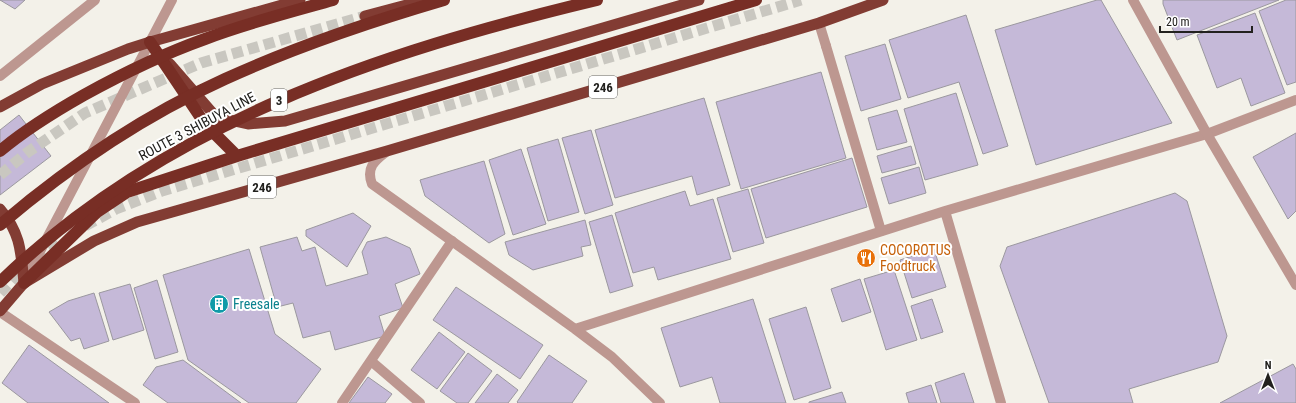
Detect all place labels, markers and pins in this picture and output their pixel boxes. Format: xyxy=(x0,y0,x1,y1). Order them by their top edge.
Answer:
place label: COCOROTUS Foodtruck xyxy=(880,242,951,274)
restaurant icon: COCOROTUS Foodtruck xyxy=(855,247,877,269)
building icon: Freesale xyxy=(208,293,230,315)
place label: Freesale xyxy=(233,296,280,312)

